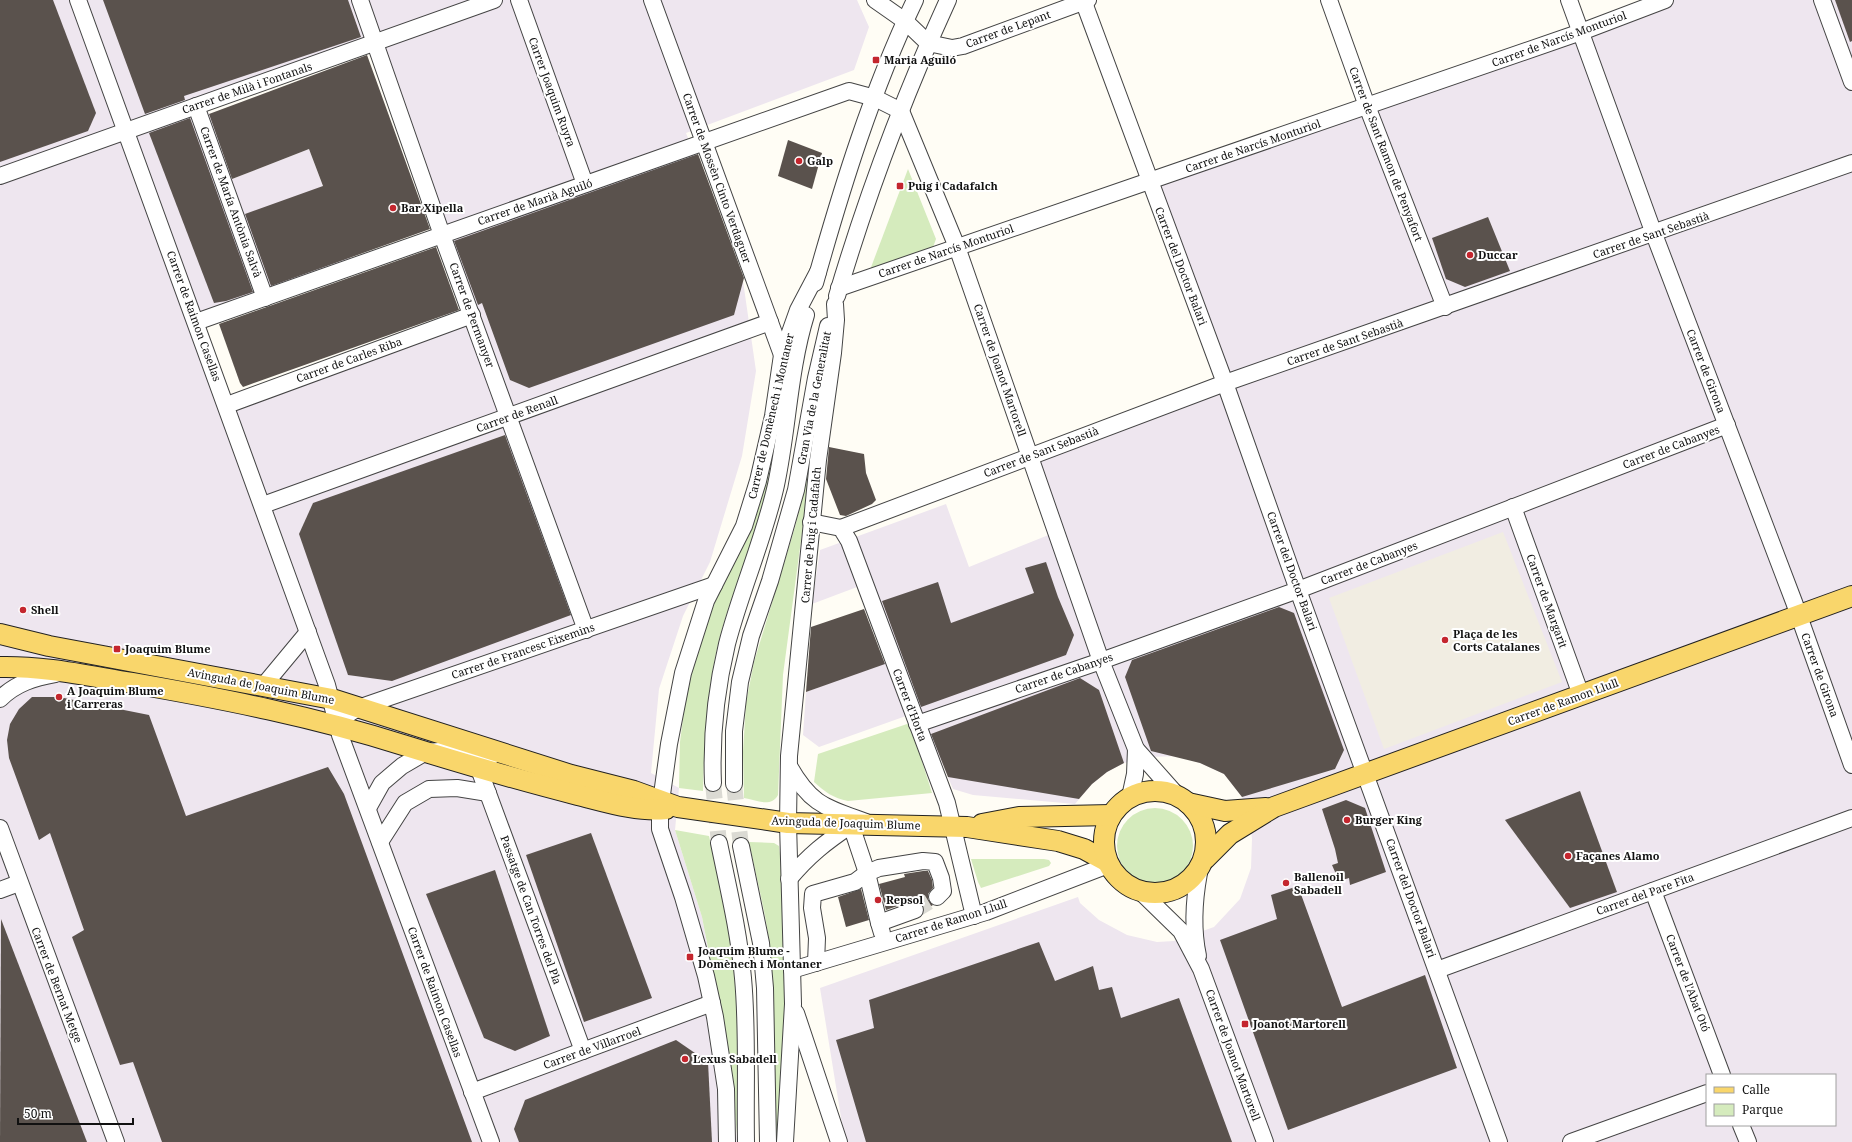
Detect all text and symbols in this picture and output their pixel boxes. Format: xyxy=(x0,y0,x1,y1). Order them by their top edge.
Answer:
street label: Carrer de Lepant xyxy=(963,6,1053,51)
street label: Carrer de Narcís Monturiol xyxy=(1489,7,1629,70)
street label: Carrer Joaquim Ruyra xyxy=(526,35,579,149)
place label: Maria Aguiló xyxy=(884,52,956,67)
marker: Maria Aguiló xyxy=(871,55,881,65)
street label: Carrer de Milà i Fontanals xyxy=(180,58,314,117)
street label: Carrer de Sant Ramon de Penyafort xyxy=(1346,64,1427,243)
street label: Carrer de Mossèn Cinto Verdaguer xyxy=(680,91,756,266)
street label: Carrer de Narcís Monturiol xyxy=(1183,115,1323,176)
street label: Carrer de María Antònia Salvà xyxy=(197,124,266,280)
place label: Galp xyxy=(807,153,833,168)
marker: Galp xyxy=(794,156,804,166)
street label: Carrer de Marià Aguiló xyxy=(475,175,594,228)
place label: Puig i Cadafalch xyxy=(908,178,998,193)
marker: Puig i Cadafalch xyxy=(895,181,905,191)
place label: Bar Xipella xyxy=(401,200,464,215)
marker: Bar Xipella xyxy=(388,203,398,213)
street label: Carrer del Doctor Balari xyxy=(1152,204,1211,328)
street label: Carrer de Sant Sebastià xyxy=(1591,208,1711,261)
street label: Carrer de Narcís Monturiol xyxy=(876,220,1016,281)
place label: Duccar xyxy=(1478,247,1518,262)
street label: Carrer de Raimon Casellas xyxy=(164,248,225,383)
marker: Duccar xyxy=(1465,250,1475,260)
street label: Carrer de Permanyer xyxy=(446,260,499,370)
street label: Carrer de Joanot Martorell xyxy=(971,302,1030,439)
street label: Carrer de Sant Sebastià xyxy=(1285,315,1405,368)
street label: Carrer de Girona xyxy=(1684,327,1729,415)
street label: Gran Via de la Generalitat xyxy=(793,330,834,466)
street label: Carrer de Domènech i Montaner xyxy=(744,331,797,500)
street label: Carrer de Carles Riba xyxy=(294,333,404,386)
street label: Carrer de Renall xyxy=(474,392,560,435)
street label: Carrer de Cabanyes xyxy=(1620,421,1721,472)
street label: Carrer de Sant Sebastià xyxy=(981,423,1101,480)
street label: Carrer de Puig i Cadafalch xyxy=(797,466,824,604)
street label: Carrer del Doctor Balari xyxy=(1264,509,1321,633)
street label: Carrer de Cabanyes xyxy=(1318,537,1419,588)
street label: Carrer de Margarit xyxy=(1523,552,1572,650)
place label: Shell xyxy=(31,602,59,617)
marker: Shell xyxy=(18,605,28,615)
street label: Carrer de Francesc Eixemins xyxy=(449,619,597,682)
place label: Plaça de les Corts Catalanes xyxy=(1453,626,1540,654)
street label: Carrer de Girona xyxy=(1798,630,1843,719)
marker: Plaça de les Corts Catalanes xyxy=(1440,635,1450,645)
place label: Joaquim Blume xyxy=(124,641,211,656)
marker: Joaquim Blume xyxy=(112,644,122,654)
street label: Carrer de Cabanyes xyxy=(1013,649,1115,696)
street label: Avinguda de Joaquim Blume xyxy=(186,664,336,707)
street label: Carrer d'Horta xyxy=(890,666,931,743)
street label: Carrer de Ramon Llull xyxy=(1505,674,1621,729)
place label: A Joaquim Blume i Carreras xyxy=(67,683,164,711)
marker: A Joaquim Blume i Carreras xyxy=(54,692,64,702)
street label: Avinguda de Joaquim Blume xyxy=(771,812,921,833)
place label: Burger King xyxy=(1355,812,1423,827)
marker: Burger King xyxy=(1342,815,1352,825)
street label: Passatge de Can Torres del Pla xyxy=(497,833,565,986)
street label: Carrer del Doctor Balari xyxy=(1383,836,1440,960)
place label: Façanes Alamo xyxy=(1576,848,1660,863)
marker: Façanes Alamo xyxy=(1563,851,1573,861)
place label: Ballenoil Sabadell xyxy=(1294,869,1344,897)
street label: Carrer del Pare Fita xyxy=(1594,869,1696,918)
marker: Ballenoil Sabadell xyxy=(1281,878,1291,888)
place label: Repsol xyxy=(886,892,923,907)
marker: Repsol xyxy=(873,895,883,905)
street label: Carrer de Ramon Llull xyxy=(893,895,1009,946)
street label: Carrer de Raimon Casellas xyxy=(405,924,466,1059)
street label: Carrer de Bernat Metge xyxy=(28,925,87,1045)
street label: Carrer de l'Abat Otó xyxy=(1663,932,1714,1034)
place label: Joaquim Blume - Domènech i Montaner xyxy=(697,943,822,971)
marker: Joaquim Blume - Domènech i Montaner xyxy=(685,952,695,962)
street label: Carrer de Joanot Martorell xyxy=(1203,987,1265,1123)
place label: Joanot Martorell xyxy=(1252,1016,1346,1031)
marker: Joanot Martorell xyxy=(1240,1019,1250,1029)
street label: Carrer de Villarroel xyxy=(541,1023,643,1072)
place label: Lexus Sabadell xyxy=(693,1051,777,1066)
marker: Lexus Sabadell xyxy=(680,1054,690,1064)
legend xyxy=(1706,1074,1836,1126)
text: Calle xyxy=(1742,1081,1770,1098)
scale bar xyxy=(18,1100,133,1126)
text: Parque xyxy=(1742,1101,1783,1118)
text: 50 m xyxy=(24,1105,52,1122)

